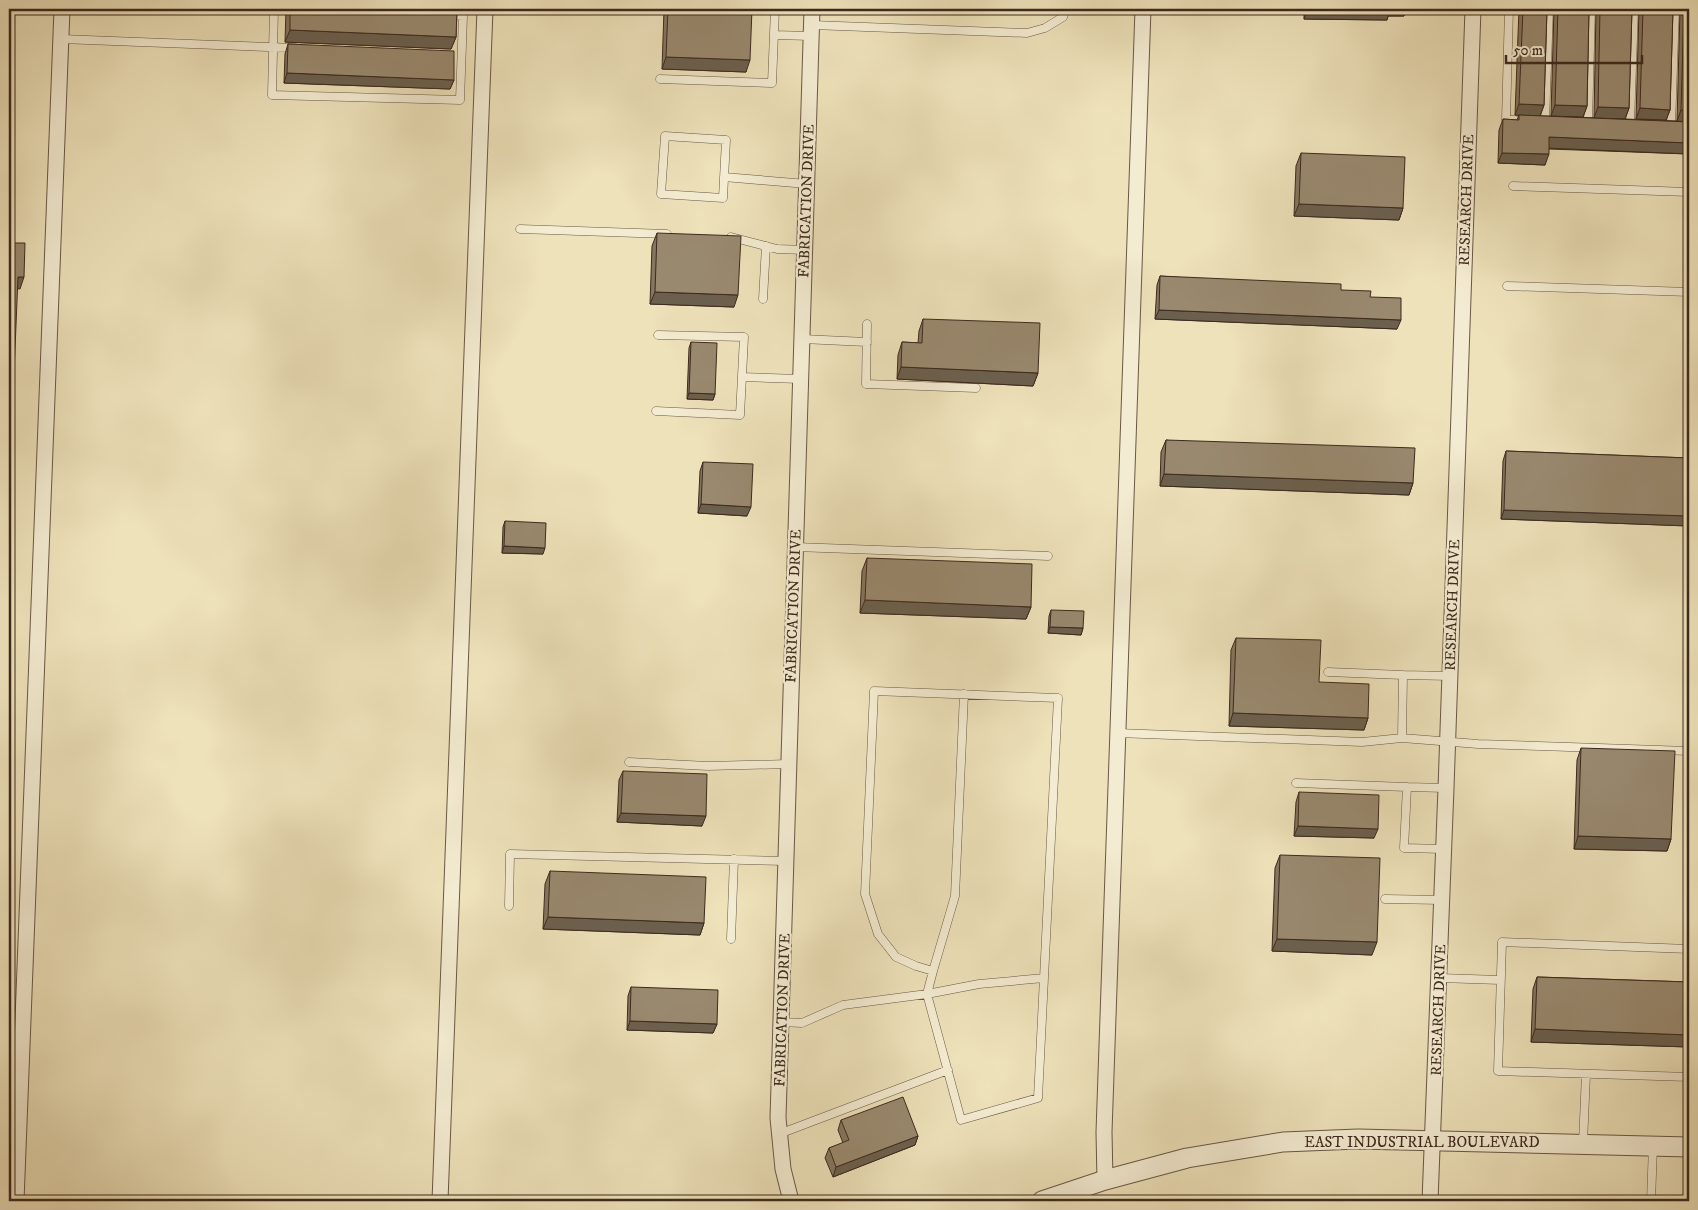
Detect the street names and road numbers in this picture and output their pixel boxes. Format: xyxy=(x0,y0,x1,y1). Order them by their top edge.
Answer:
street label: FABRICATION DRIVE xyxy=(794,124,819,278)
street label: RESEARCH DRIVE xyxy=(1455,134,1478,266)
street label: FABRICATION DRIVE xyxy=(781,529,806,683)
street label: RESEARCH DRIVE xyxy=(1441,539,1464,671)
street label: FABRICATION DRIVE xyxy=(770,933,795,1087)
street label: RESEARCH DRIVE xyxy=(1427,944,1450,1076)
street label: EAST INDUSTRIAL BOULEVARD xyxy=(1304,1133,1540,1152)

